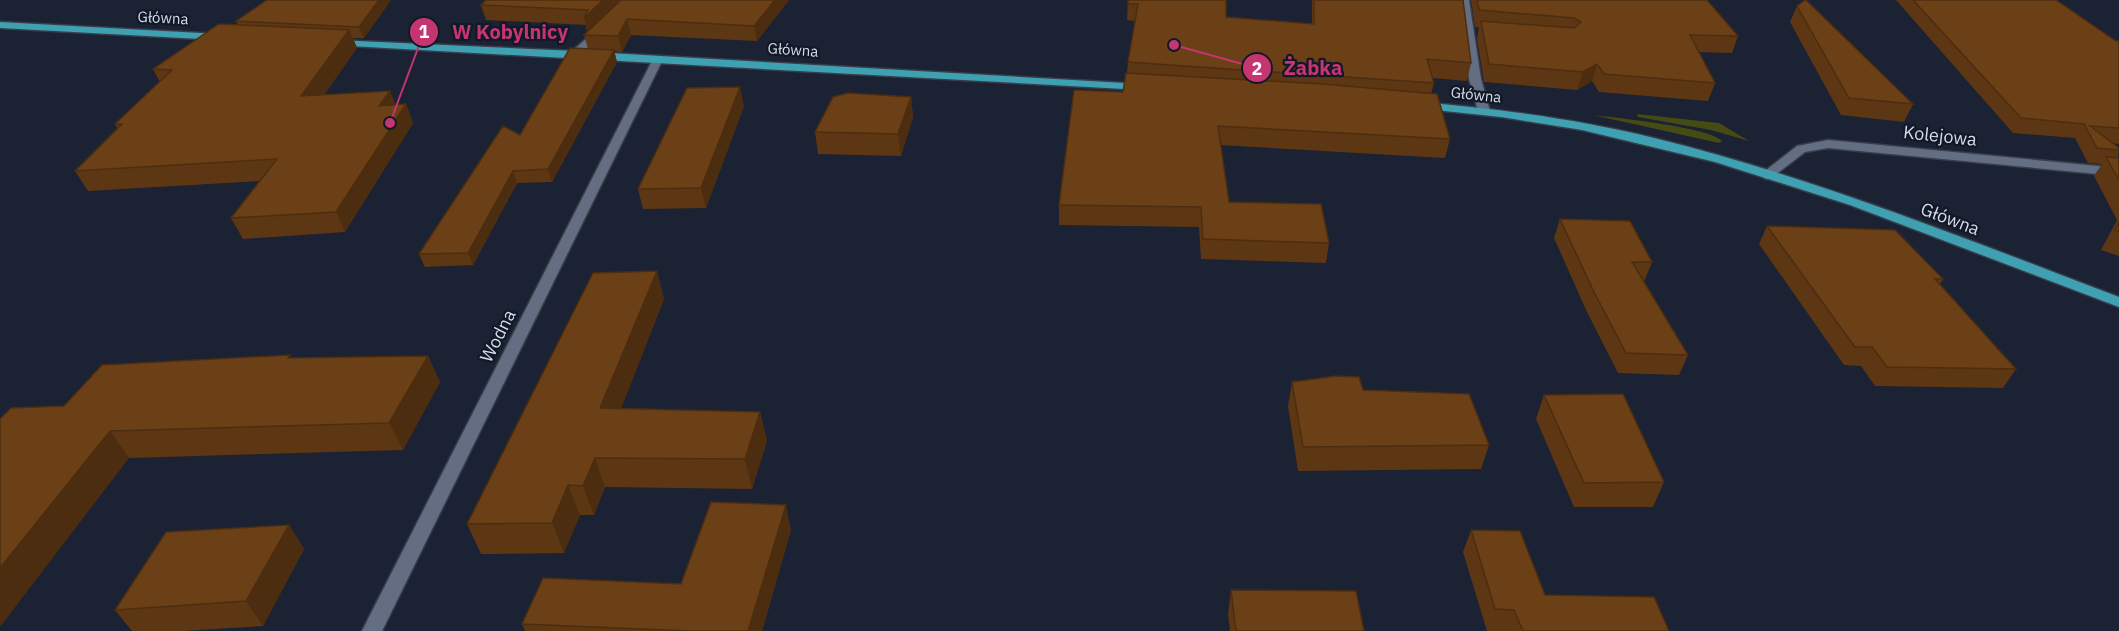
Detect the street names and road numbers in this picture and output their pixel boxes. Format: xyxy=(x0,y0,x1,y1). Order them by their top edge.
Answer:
street label: Główna xyxy=(137,7,189,28)
street label: Główna xyxy=(767,38,819,61)
street label: Główna xyxy=(1450,82,1502,107)
street label: Kolejowa xyxy=(1902,120,1978,151)
street label: Główna xyxy=(1918,197,1983,240)
street label: Wodna xyxy=(475,305,521,366)

